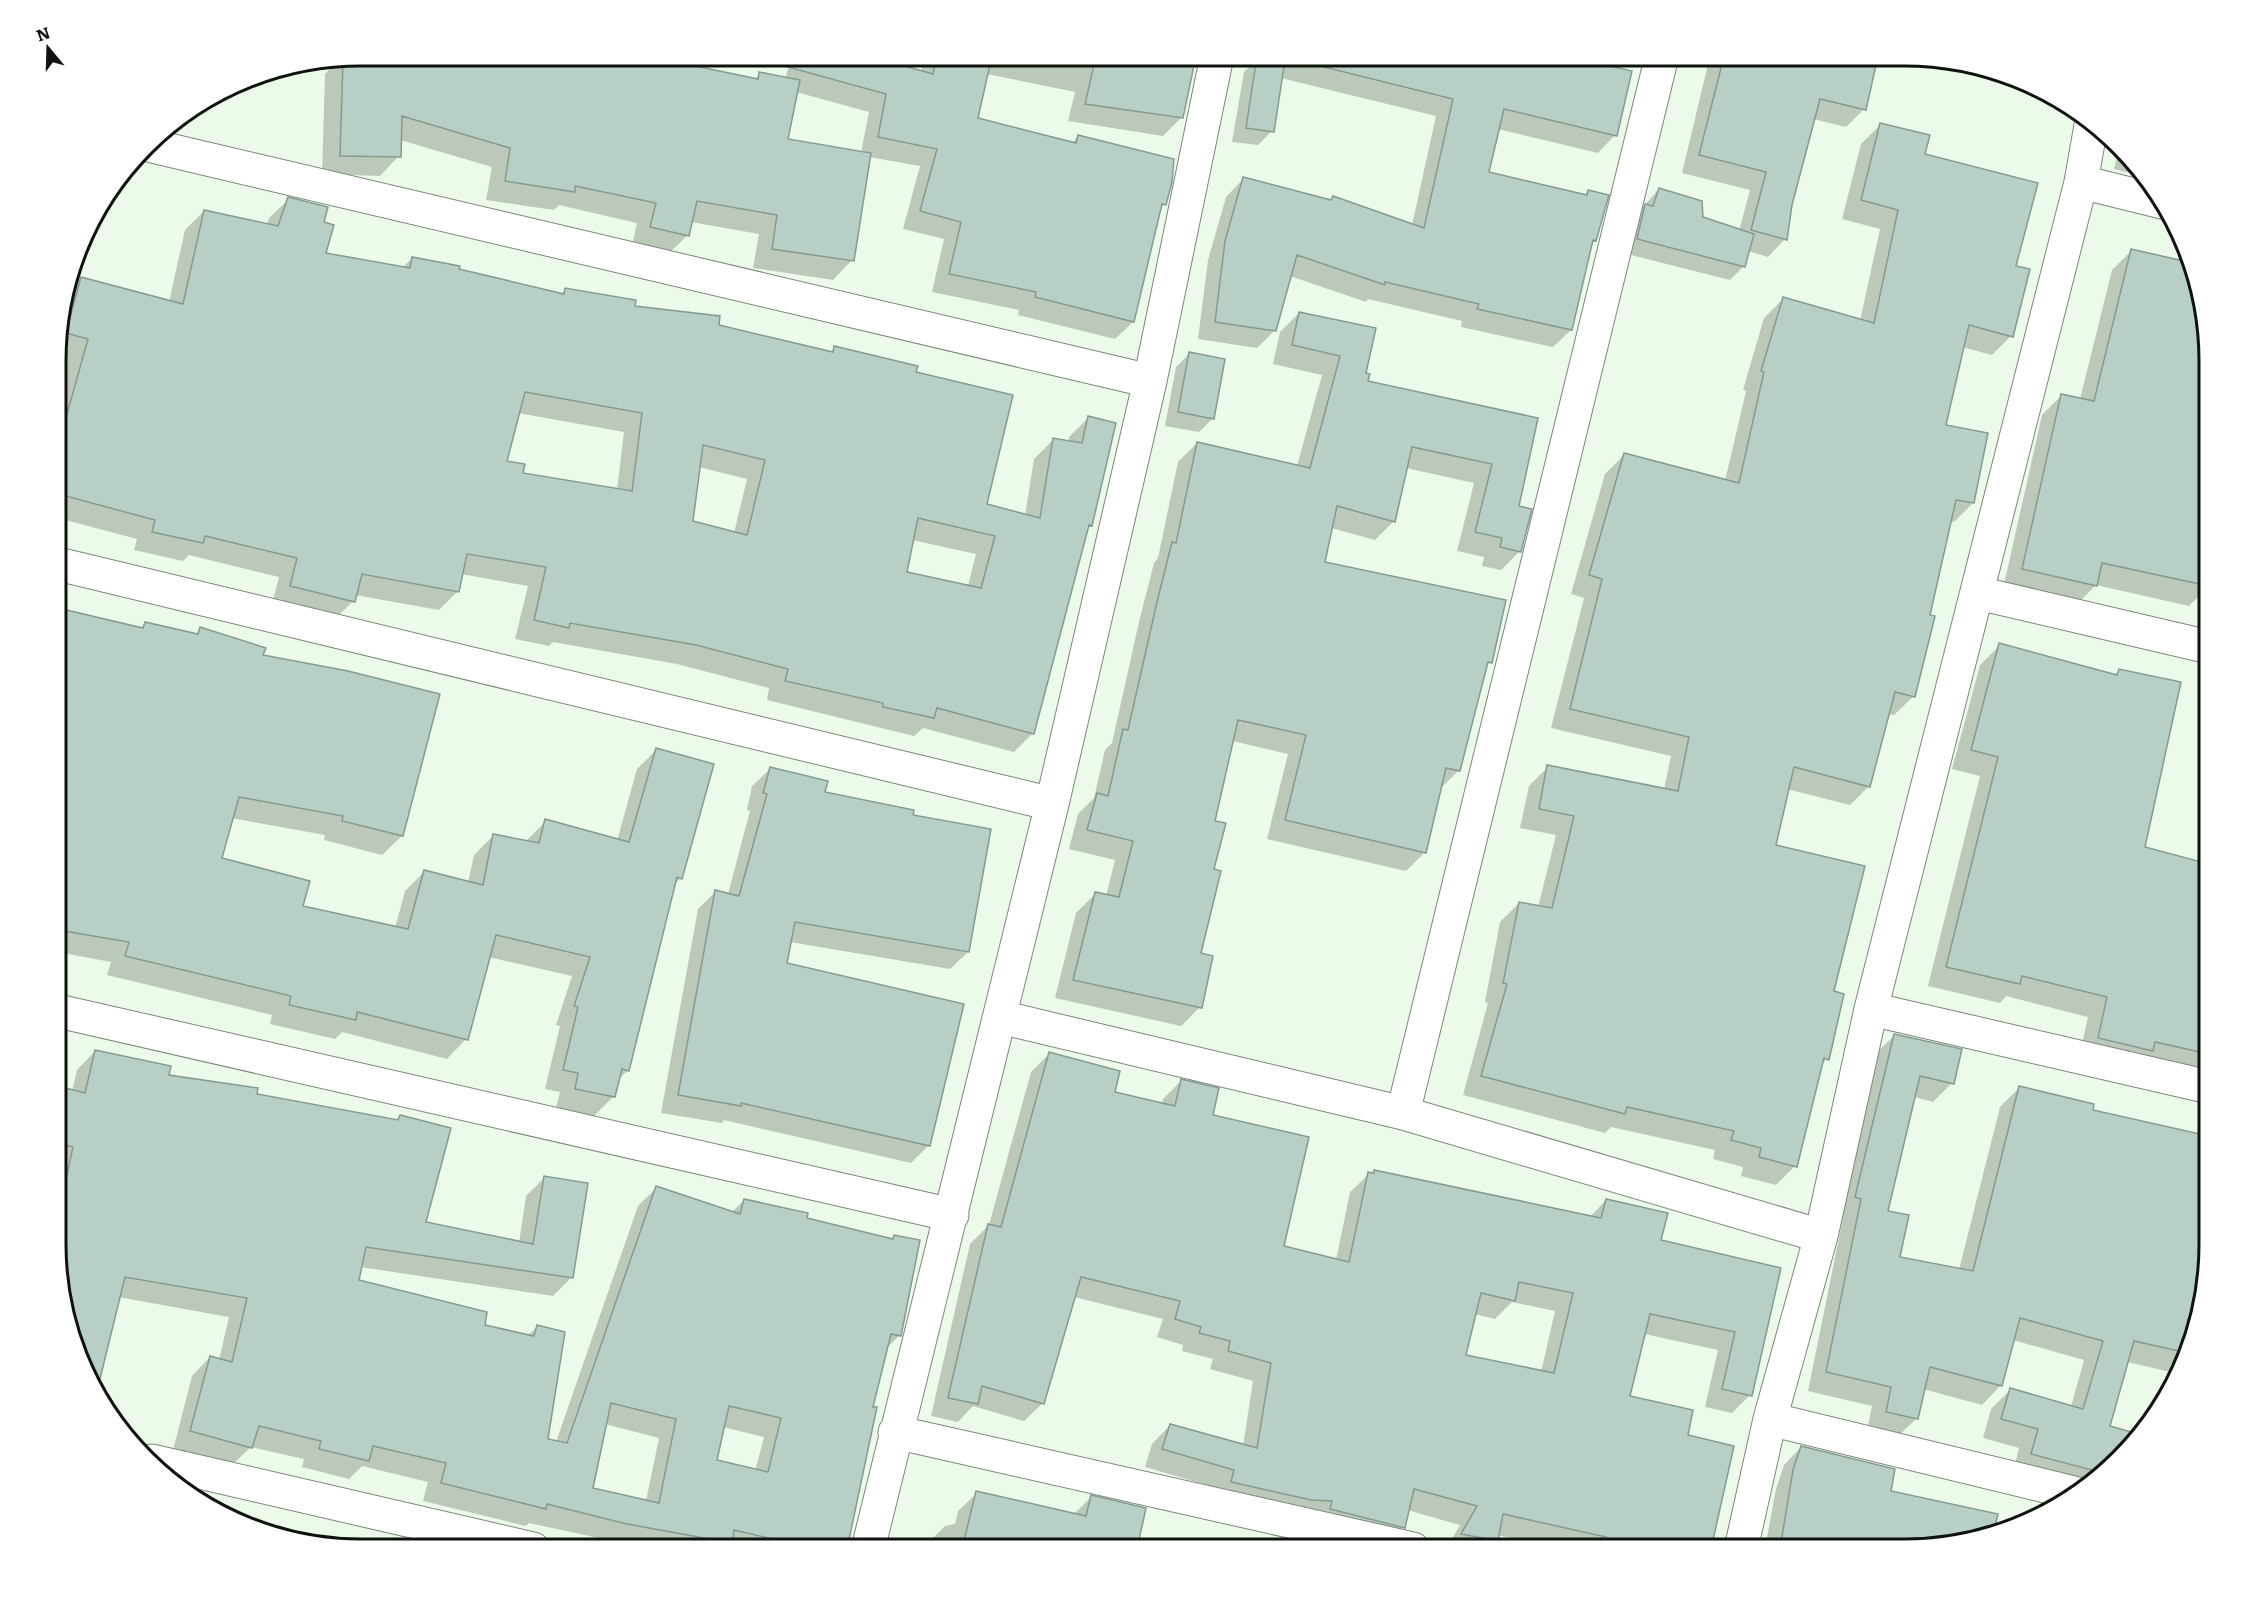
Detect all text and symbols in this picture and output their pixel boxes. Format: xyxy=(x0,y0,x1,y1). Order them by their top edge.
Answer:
north arrow xyxy=(18,18,78,78)
text: N xyxy=(33,19,53,46)

